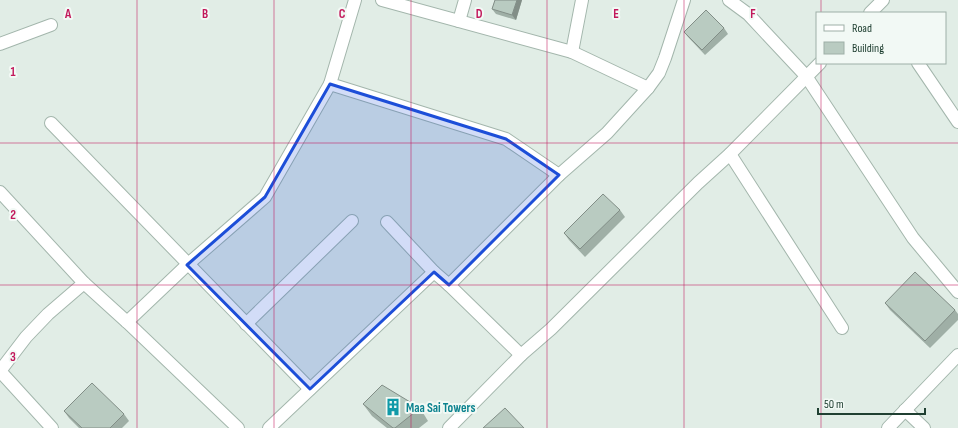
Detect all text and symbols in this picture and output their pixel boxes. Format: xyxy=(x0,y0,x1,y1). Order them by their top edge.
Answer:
text: A xyxy=(64,6,72,22)
text: B xyxy=(202,6,208,22)
text: C xyxy=(339,6,346,22)
text: D xyxy=(476,6,483,22)
text: E xyxy=(613,6,619,22)
text: F xyxy=(750,6,756,22)
legend xyxy=(816,12,946,64)
text: Road xyxy=(852,21,872,36)
text: Building xyxy=(852,41,884,56)
text: 1 xyxy=(10,64,16,80)
text: 2 xyxy=(10,207,16,223)
text: 3 xyxy=(10,349,16,365)
scale bar xyxy=(818,390,925,416)
building icon: Maa Sai Towers xyxy=(383,397,403,417)
text: 50 m xyxy=(824,397,844,412)
place label: Maa Sai Towers xyxy=(406,400,475,416)

